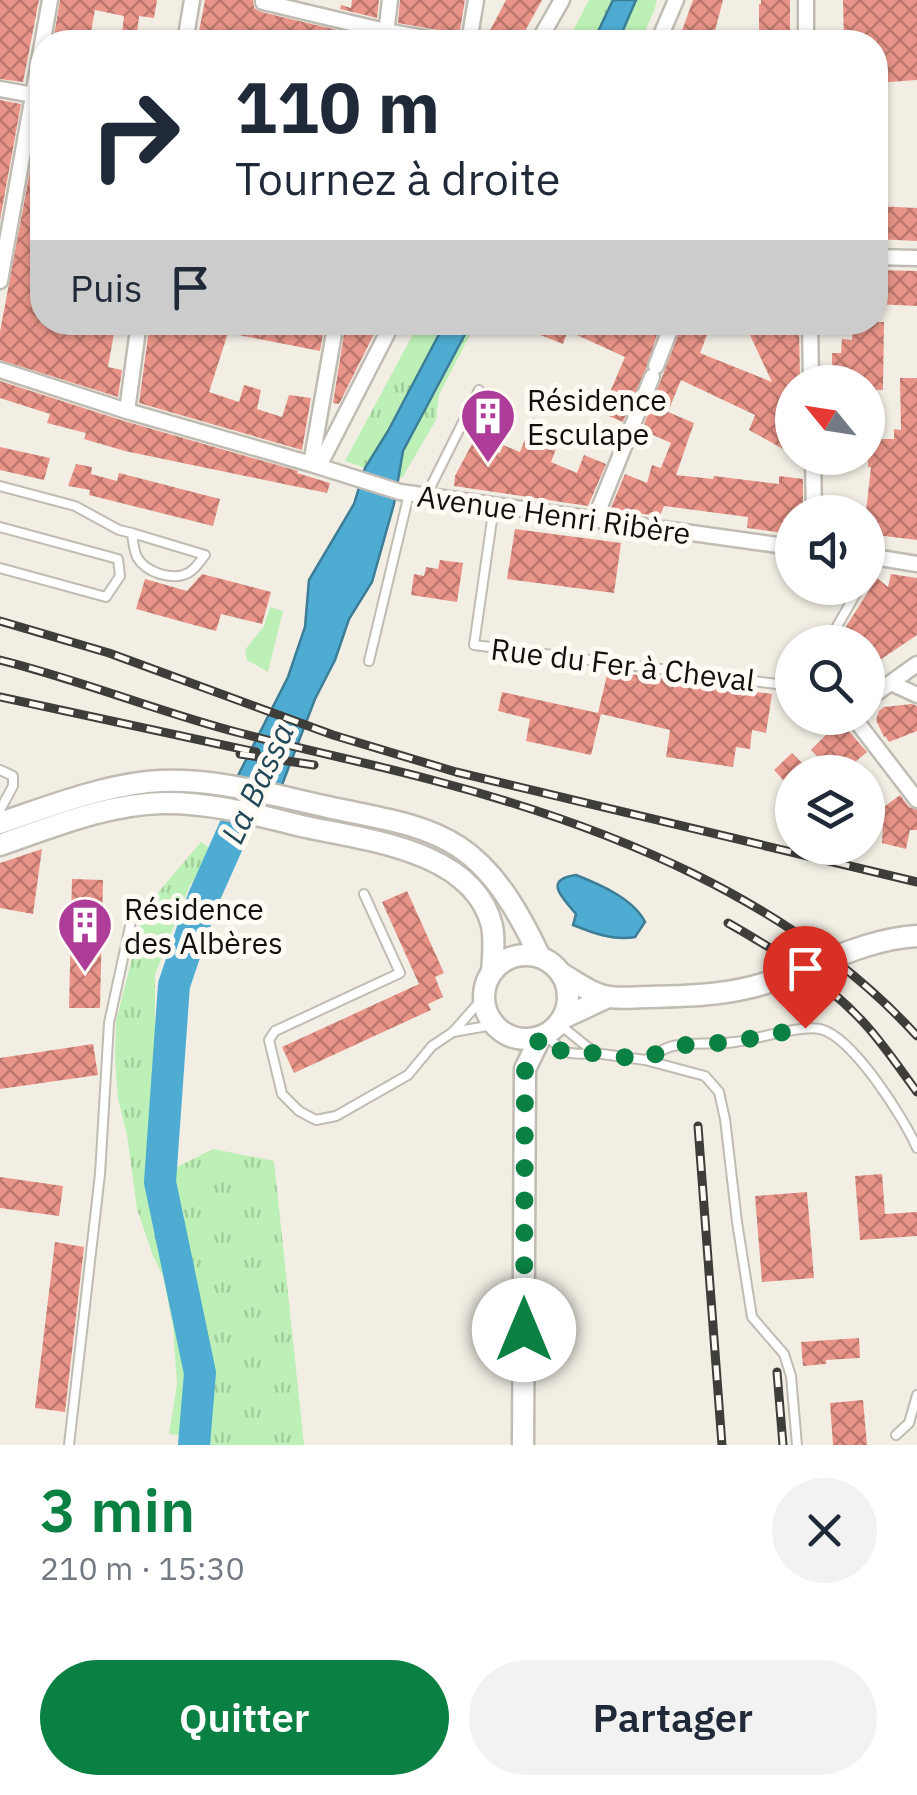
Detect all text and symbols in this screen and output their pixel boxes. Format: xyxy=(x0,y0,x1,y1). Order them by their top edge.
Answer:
text: 110 m xyxy=(235,61,440,152)
icon: right xyxy=(70,70,200,200)
text: Tournez à droite xyxy=(235,149,560,207)
icon: arrive xyxy=(163,260,218,315)
text: Puis xyxy=(70,263,143,312)
north arrow xyxy=(775,365,885,475)
map controls xyxy=(775,365,885,865)
place label: Résidence Esculape xyxy=(527,380,667,453)
building icon: Résidence Esculape xyxy=(458,386,518,465)
street label: Avenue Henri Ribère xyxy=(415,476,693,552)
button: sound xyxy=(775,495,885,605)
button: search xyxy=(775,625,885,735)
street label: Rue du Fer à Cheval xyxy=(489,628,757,700)
water label: La Bassa xyxy=(211,716,303,850)
button: layers xyxy=(775,755,885,865)
place label: Résidence des Albères xyxy=(124,889,283,962)
building icon: Résidence des Albères xyxy=(55,895,115,974)
pin xyxy=(763,926,848,1029)
icon: arrive xyxy=(778,941,833,996)
position arrow xyxy=(472,1278,576,1382)
text: 3 min xyxy=(40,1470,195,1549)
button: close xyxy=(772,1478,877,1583)
text: 210 m · 15:30 xyxy=(40,1547,245,1589)
button: Quitter xyxy=(40,1660,449,1775)
button: Partager xyxy=(469,1660,877,1775)

